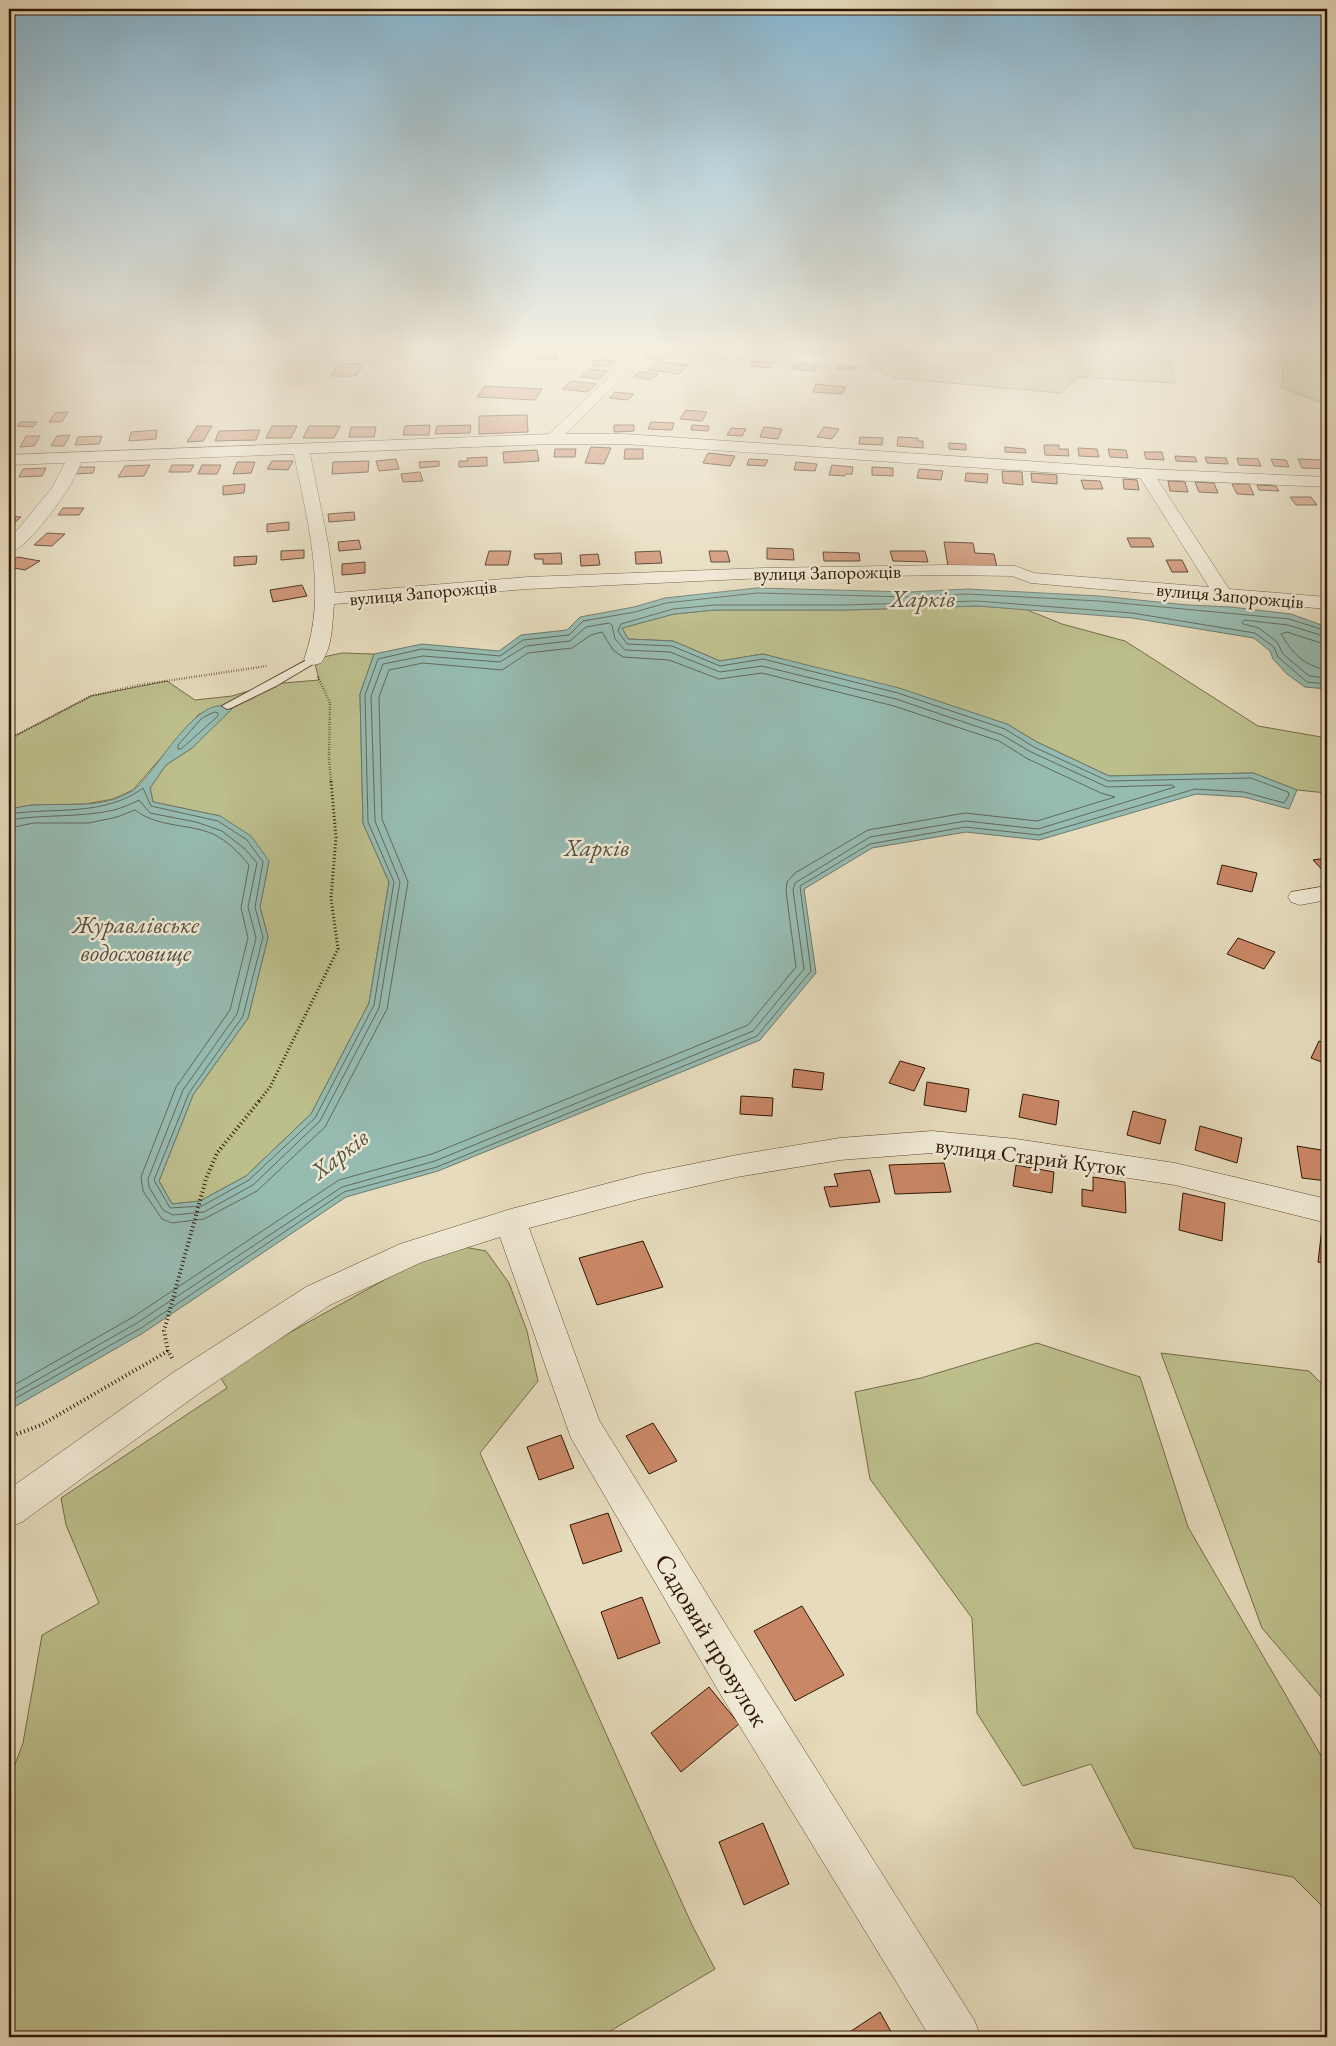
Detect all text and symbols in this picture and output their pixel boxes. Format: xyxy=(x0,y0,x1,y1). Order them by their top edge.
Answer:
street label: вулиця Запорожців xyxy=(753,559,901,586)
street label: вулиця Запорожців xyxy=(348,574,498,611)
street label: вулиця Запорожців xyxy=(1155,577,1305,614)
water label: Харків xyxy=(889,583,955,614)
water label: Харків xyxy=(563,832,629,863)
water label: Журавлівське водосховище xyxy=(71,909,200,968)
water label: Харків xyxy=(303,1121,375,1187)
street label: вулиця Старий Куток xyxy=(934,1130,1128,1183)
street label: Садовий провулок xyxy=(647,1547,777,1733)

